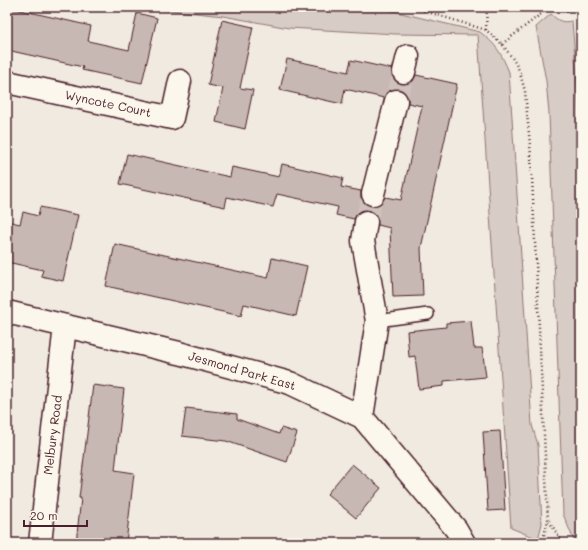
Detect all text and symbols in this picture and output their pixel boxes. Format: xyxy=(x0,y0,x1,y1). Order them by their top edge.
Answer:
street label: Wyncote Court xyxy=(64,86,153,120)
street label: Jesmond Park East xyxy=(187,347,298,393)
street label: Melbury Road xyxy=(39,394,65,476)
scale bar xyxy=(24,502,87,528)
text: 20 m xyxy=(30,507,58,523)

